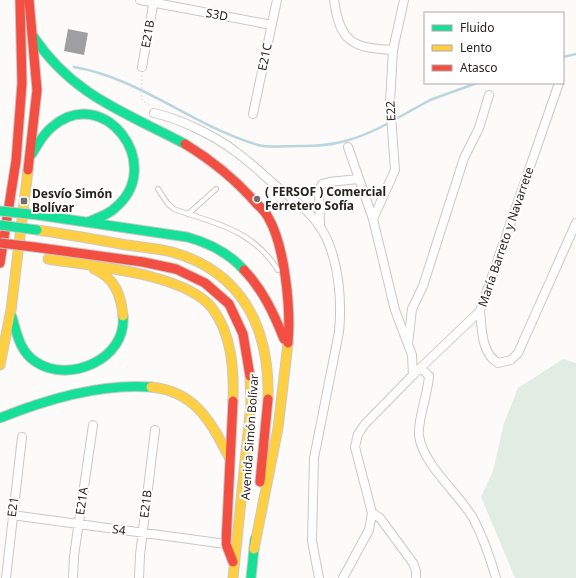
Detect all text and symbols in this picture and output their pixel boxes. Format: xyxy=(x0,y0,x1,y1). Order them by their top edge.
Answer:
street label: S3D xyxy=(205,4,230,25)
legend xyxy=(424,12,564,84)
street label: E21B xyxy=(137,18,158,49)
text: Fluido xyxy=(460,19,494,36)
text: Lento xyxy=(460,39,492,56)
street label: E21C xyxy=(253,41,276,72)
text: Atasco xyxy=(460,59,498,76)
street label: E22 xyxy=(381,100,400,122)
street label: María Barreto y Navarrete xyxy=(474,165,538,309)
place label: ( FERSOF ) Comercial Ferretero Sofía xyxy=(265,183,386,214)
place label: Desvío Simón Bolívar xyxy=(32,185,112,216)
marker: ( FERSOF ) Comercial Ferretero Sofía xyxy=(252,194,262,204)
marker: Desvío Simón Bolívar xyxy=(19,196,29,206)
street label: Avenida Simón Bolívar xyxy=(237,373,262,500)
street label: E21A xyxy=(71,486,92,516)
street label: E21B xyxy=(135,489,156,519)
street label: E21 xyxy=(3,496,22,518)
street label: S4 xyxy=(111,520,127,539)

